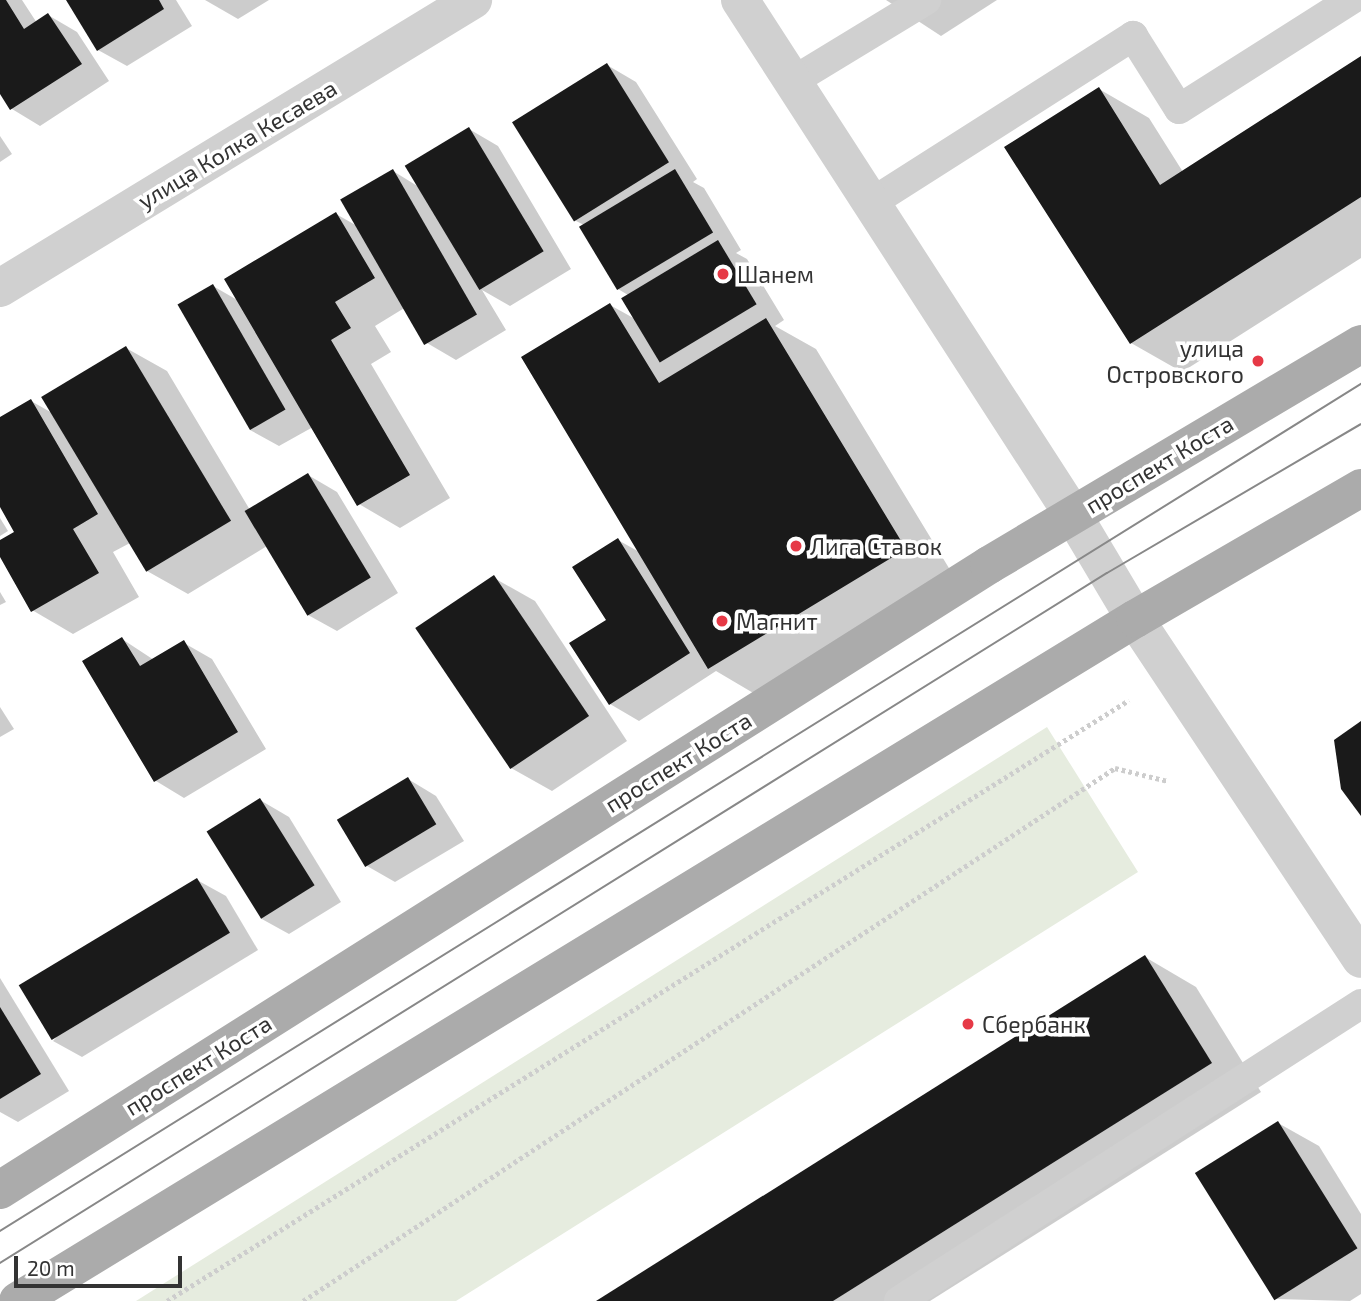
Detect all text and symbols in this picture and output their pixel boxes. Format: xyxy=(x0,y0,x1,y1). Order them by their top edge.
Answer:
street label: улица Колка Кесаева xyxy=(133,74,341,214)
place label: Шанем xyxy=(737,260,814,288)
marker: Шанем xyxy=(715,266,731,282)
place label: улица Островского xyxy=(1107,334,1244,388)
marker: улица Островского xyxy=(1250,353,1266,369)
street label: проспект Коста xyxy=(1080,409,1238,519)
place label: Лига Ставок xyxy=(810,532,942,560)
marker: Лига Ставок xyxy=(788,538,804,554)
place label: Магнит xyxy=(736,607,818,635)
marker: Магнит xyxy=(714,613,730,629)
street label: проспект Коста xyxy=(600,706,756,818)
street label: проспект Коста xyxy=(120,1009,276,1121)
place label: Сбербанк xyxy=(982,1010,1086,1038)
marker: Сбербанк xyxy=(960,1016,976,1032)
scale bar xyxy=(18,1242,186,1286)
text: 20 m xyxy=(27,1255,75,1280)

